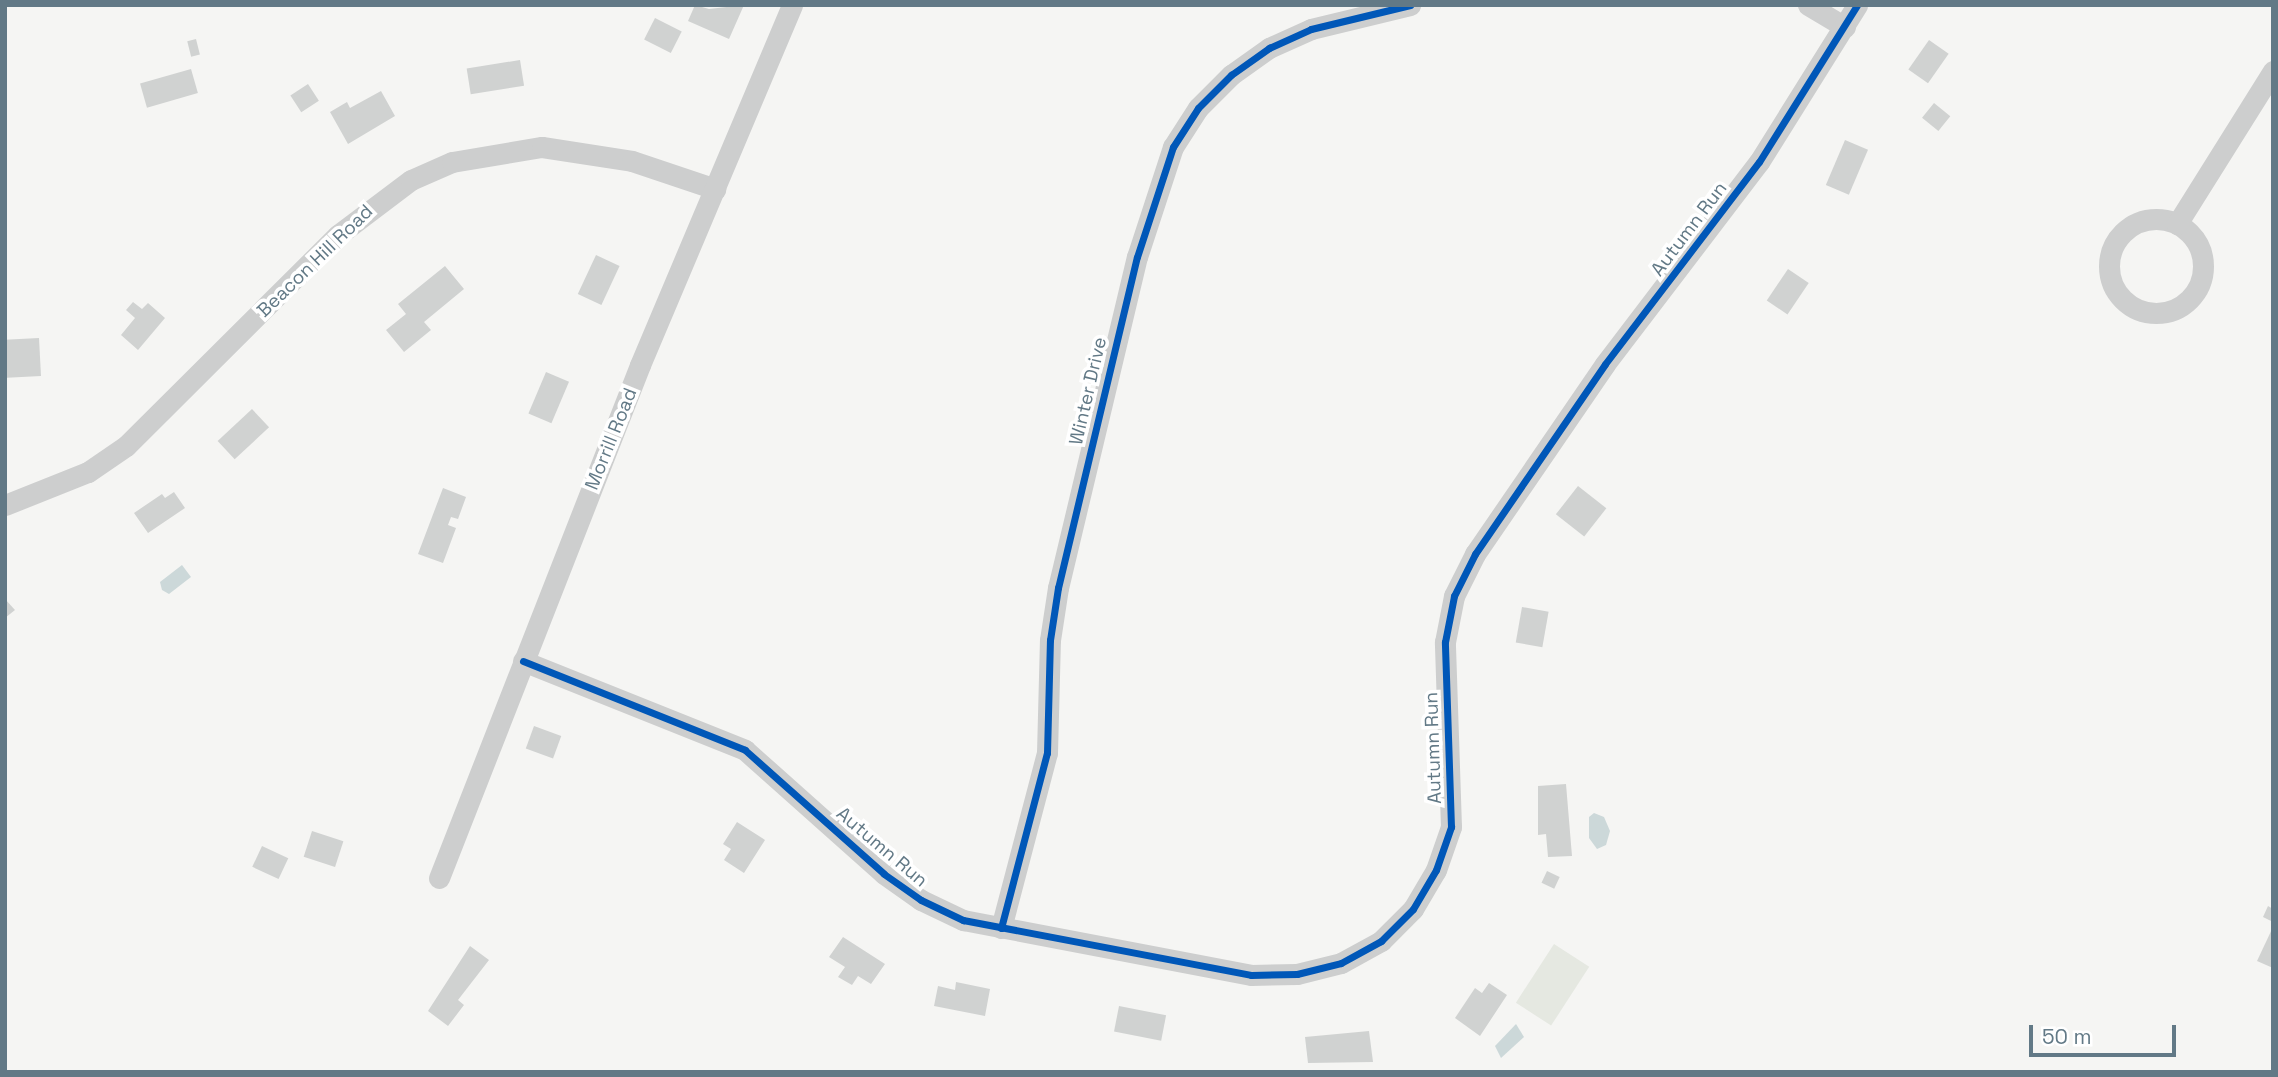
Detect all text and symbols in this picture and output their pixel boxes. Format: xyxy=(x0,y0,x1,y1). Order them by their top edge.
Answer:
street label: Autumn Run xyxy=(1646,177,1732,281)
street label: Beacon Hill Road xyxy=(252,200,378,322)
street label: Winter Drive xyxy=(1065,335,1111,447)
street label: Morrill Road xyxy=(580,385,642,493)
street label: Autumn Run xyxy=(1420,692,1446,804)
street label: Autumn Run xyxy=(832,802,932,892)
scale bar xyxy=(2033,1010,2180,1054)
text: 50 m xyxy=(2042,1023,2092,1050)

